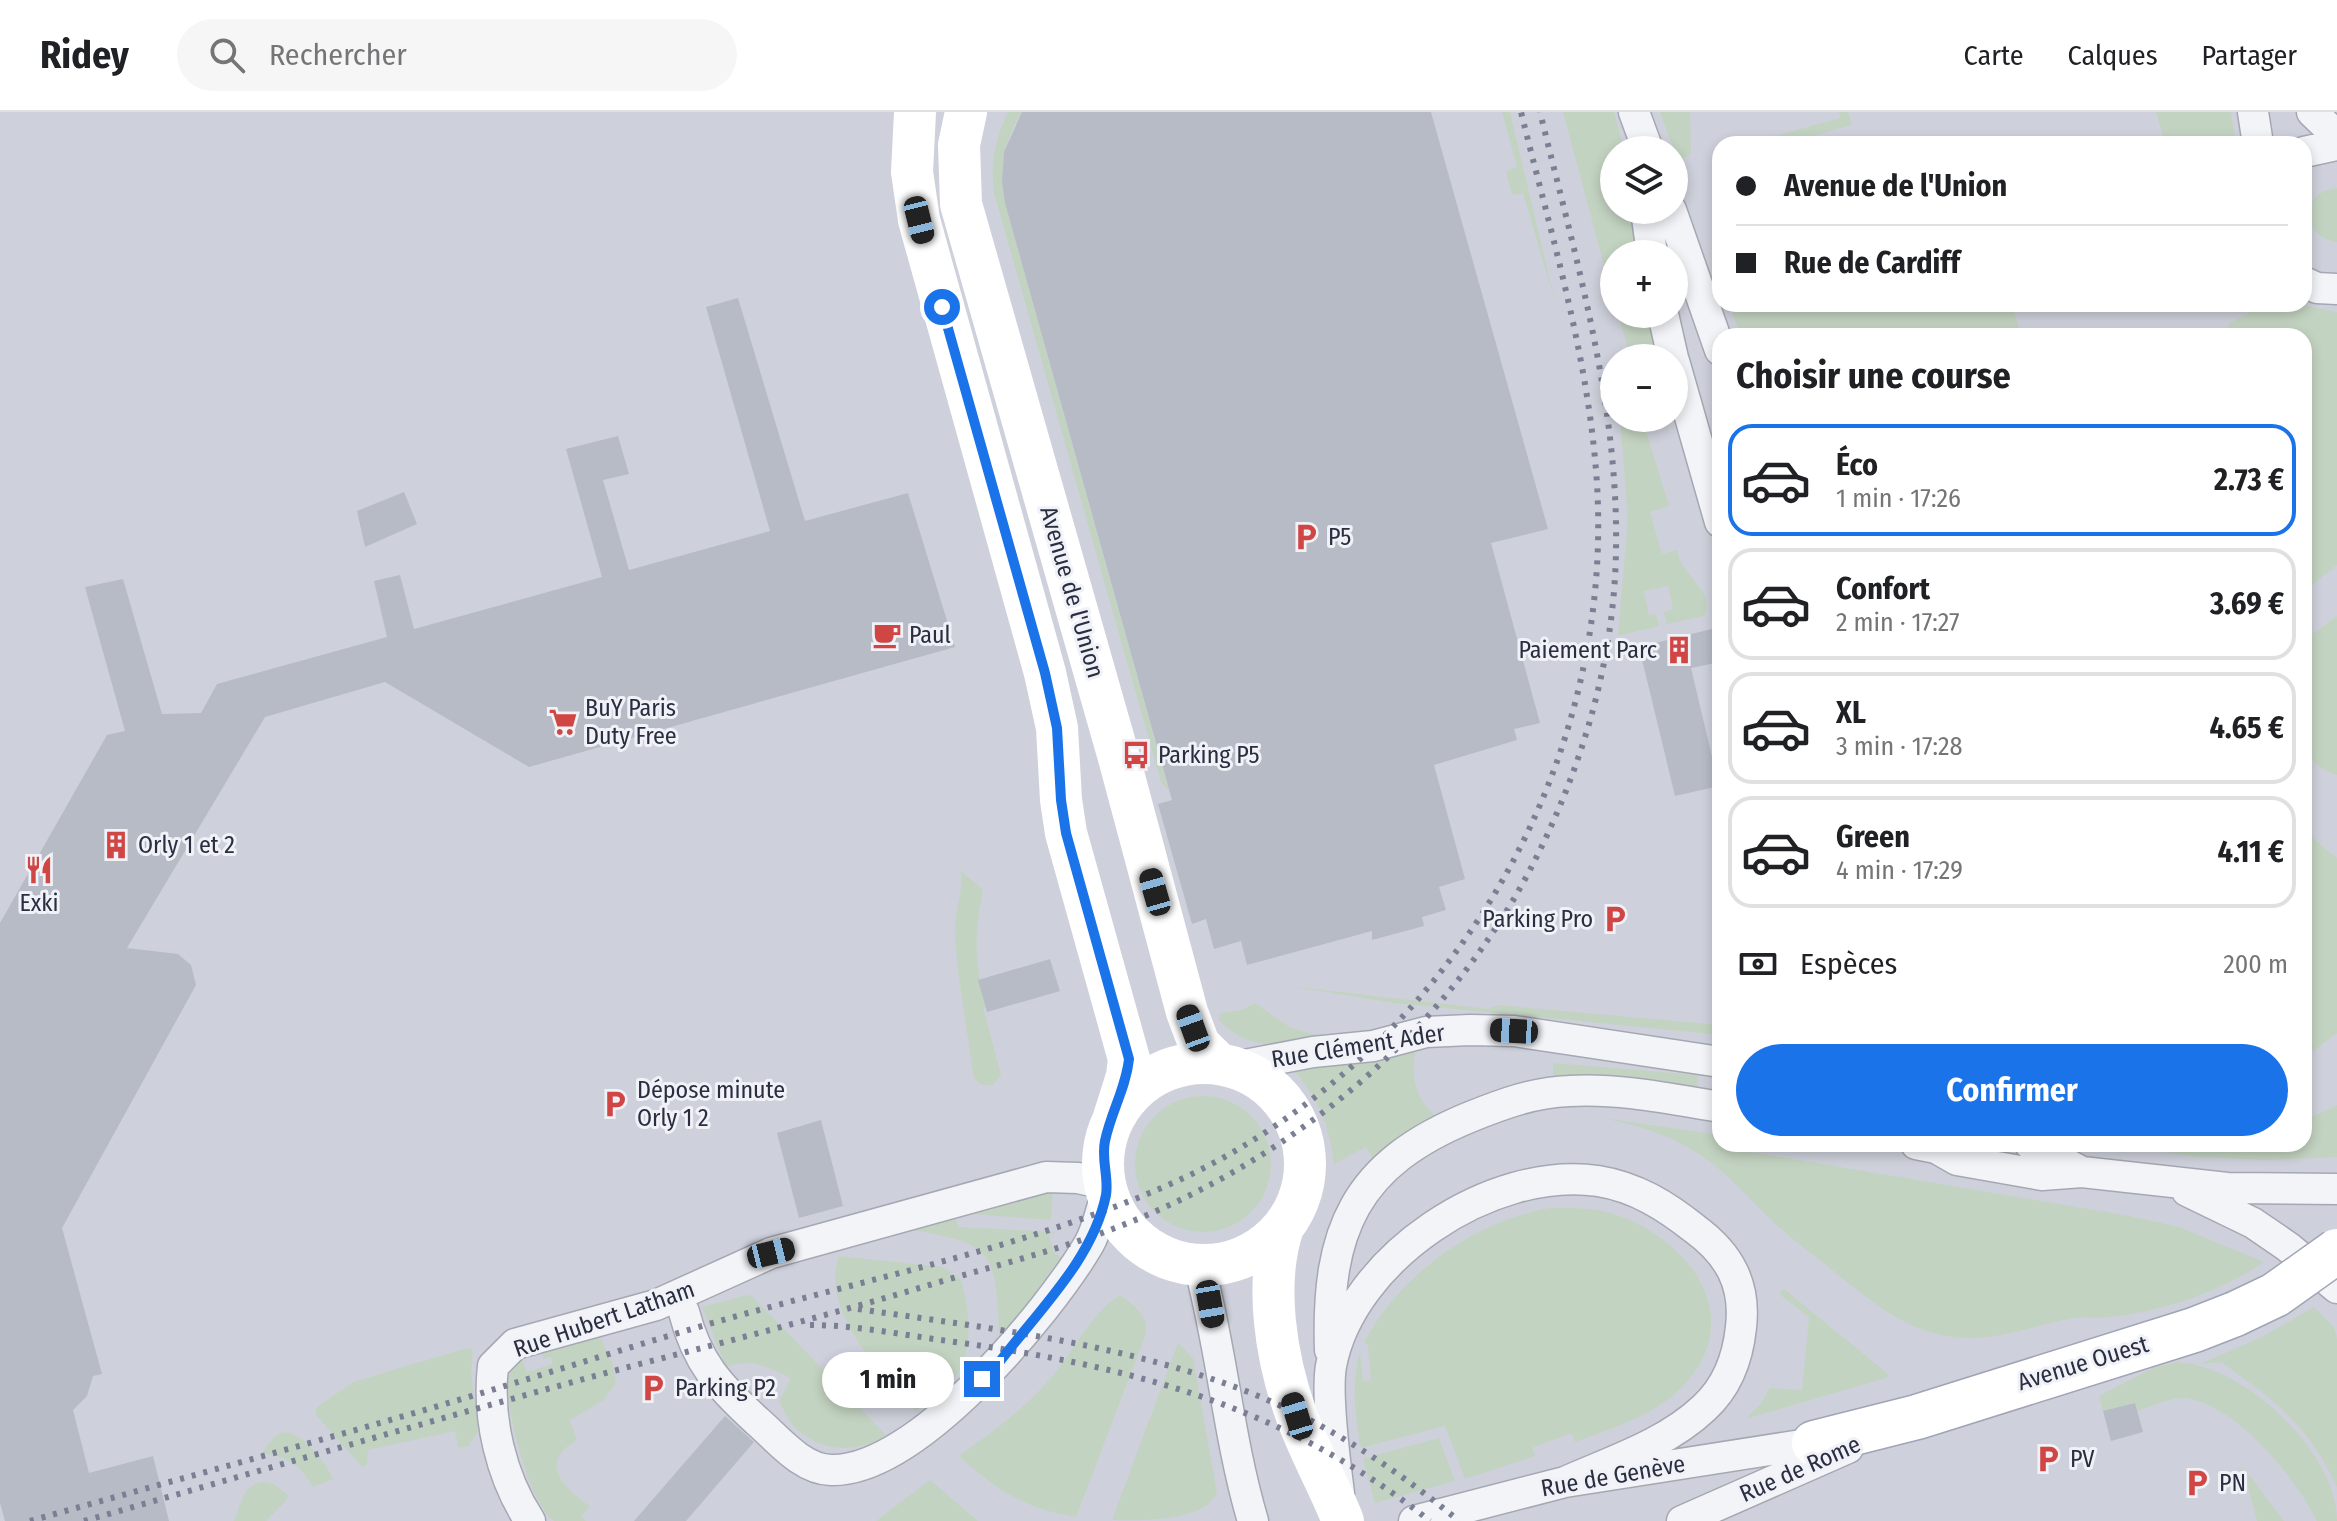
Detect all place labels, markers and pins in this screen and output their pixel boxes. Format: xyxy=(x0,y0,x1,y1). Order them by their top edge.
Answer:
parking icon: P5 xyxy=(1291,522,1321,552)
place label: P5 xyxy=(1328,523,1351,551)
cafe icon: Paul xyxy=(872,620,902,650)
place label: Paul xyxy=(909,621,951,649)
building icon: Paiement Parc xyxy=(1664,635,1694,665)
place label: Paiement Parc xyxy=(1519,636,1657,664)
place label: BuY Paris Duty Free xyxy=(585,694,677,750)
supermarket icon: BuY Paris Duty Free xyxy=(548,707,578,737)
bus stop icon: Parking P5 xyxy=(1121,740,1151,770)
place label: Parking P5 xyxy=(1158,741,1259,769)
building icon: Orly 1 et 2 xyxy=(101,830,131,860)
place label: Orly 1 et 2 xyxy=(138,831,235,859)
restaurant icon: Exki xyxy=(24,855,54,885)
place label: Exki xyxy=(20,889,59,917)
parking icon: Parking Pro xyxy=(1600,904,1630,934)
place label: Parking Pro xyxy=(1482,905,1593,933)
place label: Dépose minute Orly 1 2 xyxy=(637,1076,785,1132)
parking icon: Dépose minute Orly 1 2 xyxy=(600,1089,630,1119)
parking icon: Parking P2 xyxy=(638,1373,668,1403)
place label: Parking P2 xyxy=(675,1374,776,1402)
parking icon: PV xyxy=(2033,1444,2063,1474)
place label: PV xyxy=(2070,1445,2095,1473)
parking icon: PN xyxy=(2182,1468,2212,1498)
place label: PN xyxy=(2219,1469,2246,1497)

